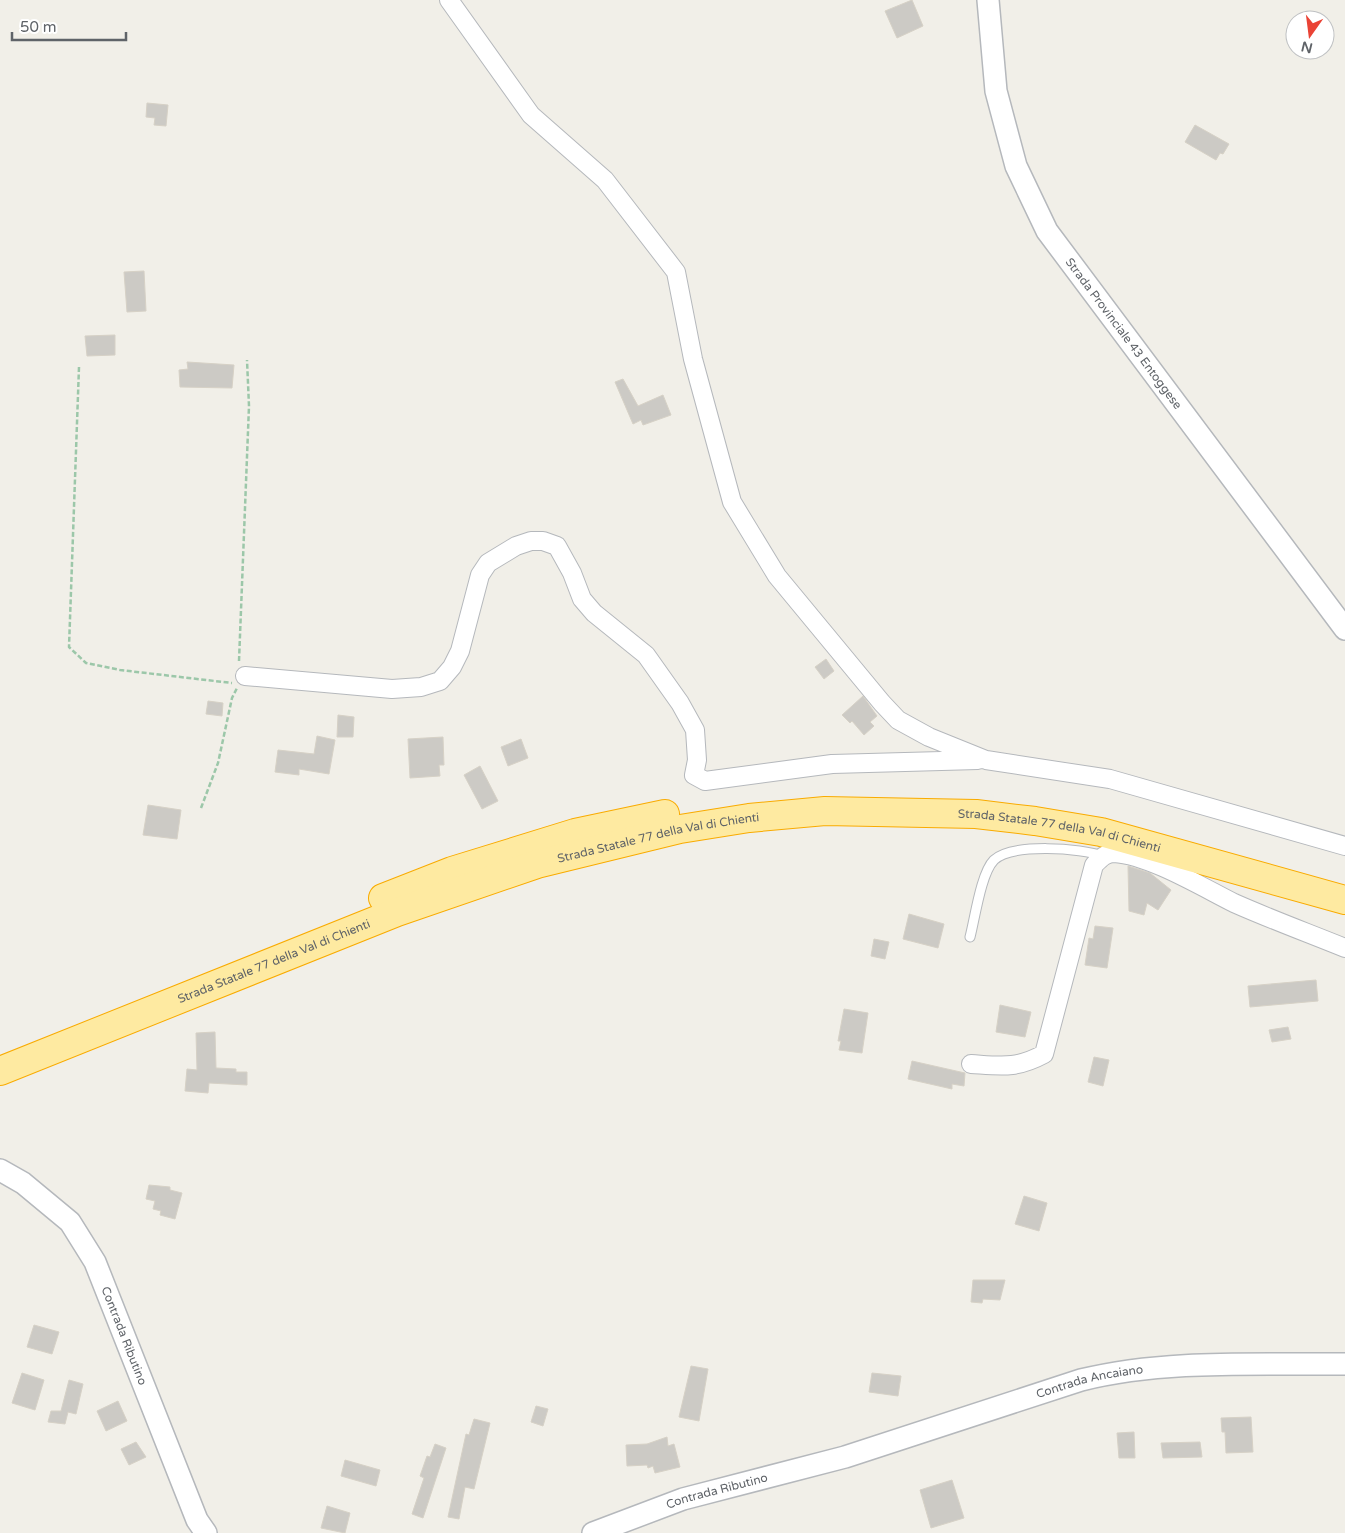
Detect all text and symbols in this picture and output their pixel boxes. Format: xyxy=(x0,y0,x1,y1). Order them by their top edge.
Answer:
scale bar xyxy=(12,10,126,42)
north arrow xyxy=(1285,10,1335,60)
text: 50 m xyxy=(20,18,57,36)
text: N xyxy=(1299,38,1314,57)
street label: Strada Provinciale 43 Entoggese xyxy=(1063,255,1185,412)
street label: Strada Statale 77 della Val di Chienti xyxy=(958,807,1162,855)
street label: Strada Statale 77 della Val di Chienti xyxy=(556,810,760,866)
street label: Strada Statale 77 della Val di Chienti xyxy=(176,917,372,1006)
street label: Contrada Ributino xyxy=(98,1285,150,1387)
street label: Contrada Ancaiano xyxy=(1034,1362,1144,1401)
street label: Contrada Ributino xyxy=(664,1470,769,1512)

